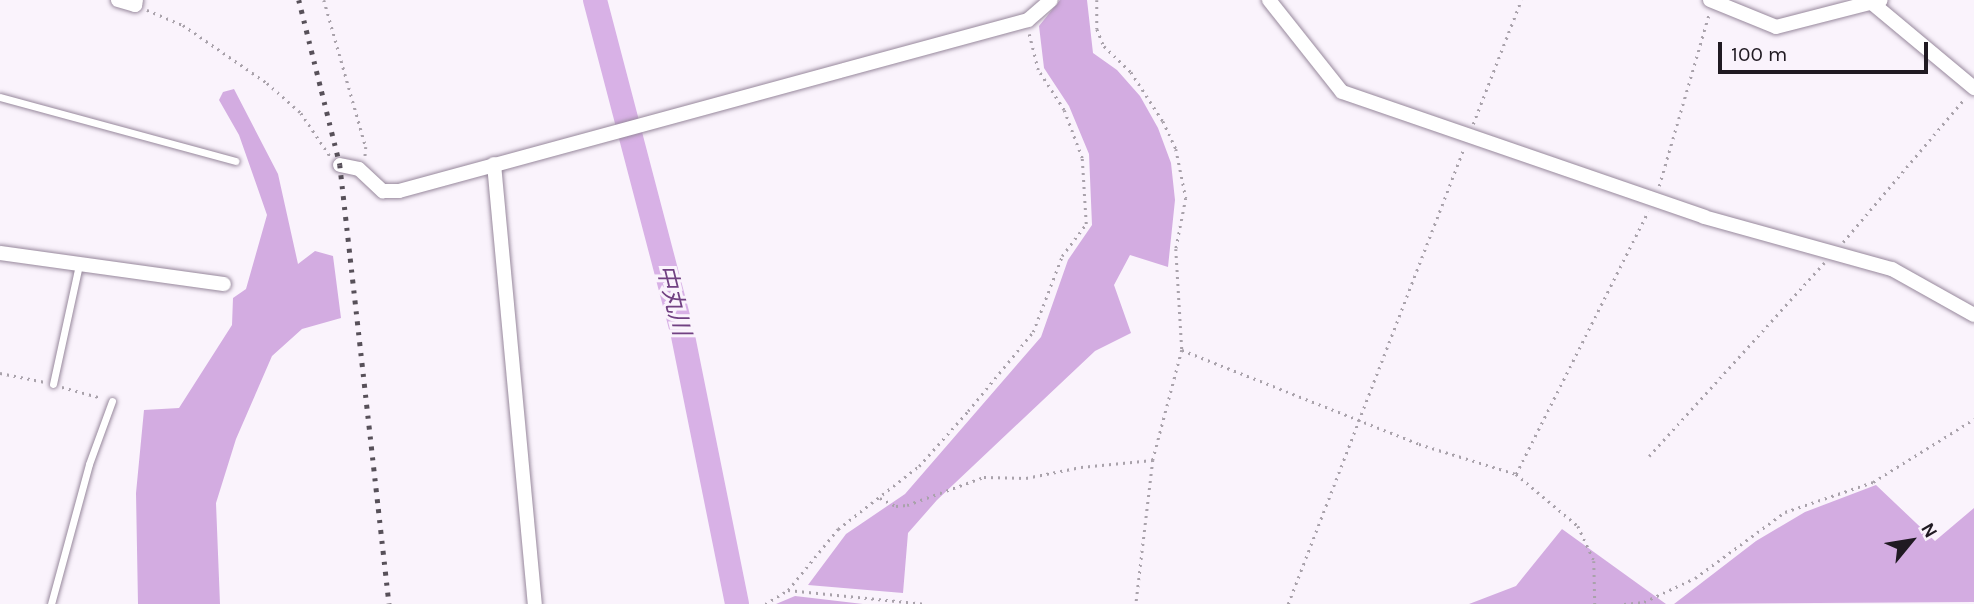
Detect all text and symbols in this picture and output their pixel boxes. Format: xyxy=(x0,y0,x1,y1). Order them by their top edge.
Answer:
scale bar xyxy=(1722,28,1932,72)
text: 100 m xyxy=(1731,42,1788,66)
water label: 中丸川 xyxy=(650,262,696,338)
north arrow xyxy=(1876,506,1946,576)
text: N xyxy=(1916,519,1942,542)

